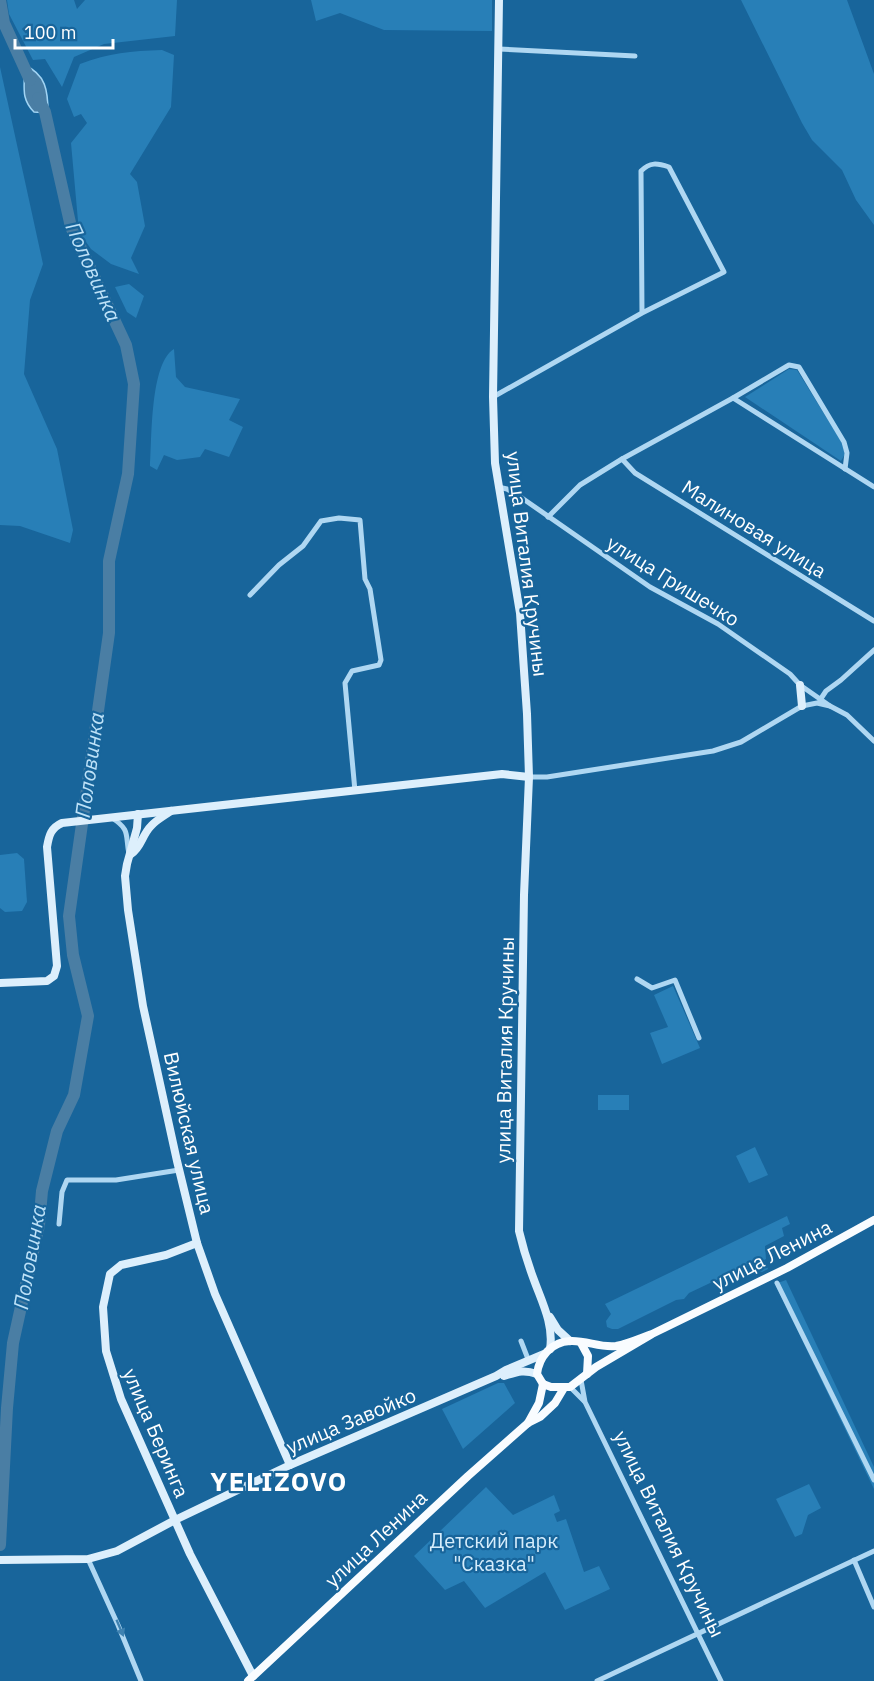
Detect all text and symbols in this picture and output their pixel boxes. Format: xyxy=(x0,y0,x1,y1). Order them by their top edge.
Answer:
scale bar xyxy=(15,12,112,50)
text: 100 m xyxy=(24,21,76,44)
water label: Половинка xyxy=(60,217,128,326)
street label: улица Виталия Кручины xyxy=(500,450,555,678)
street label: Малиновая улица xyxy=(677,473,832,584)
street label: улица Гришечко xyxy=(602,529,745,632)
water label: Половинка xyxy=(68,710,110,819)
street label: улица Виталия Кручины xyxy=(489,936,520,1164)
street label: Вилюйская улица xyxy=(158,1049,221,1217)
water label: Половинка xyxy=(6,1202,52,1312)
street label: улица Ленина xyxy=(707,1213,836,1296)
street label: улица Беринга xyxy=(117,1364,196,1502)
street label: улица Завойко xyxy=(282,1381,420,1460)
street label: улица Виталия Кручины xyxy=(608,1426,731,1642)
district label: YELIZOVO xyxy=(210,1464,348,1498)
street label: улица Ленина xyxy=(319,1484,433,1593)
park label: Детский парк "Сказка" xyxy=(430,1527,558,1577)
one-way arrow xyxy=(115,1620,125,1638)

